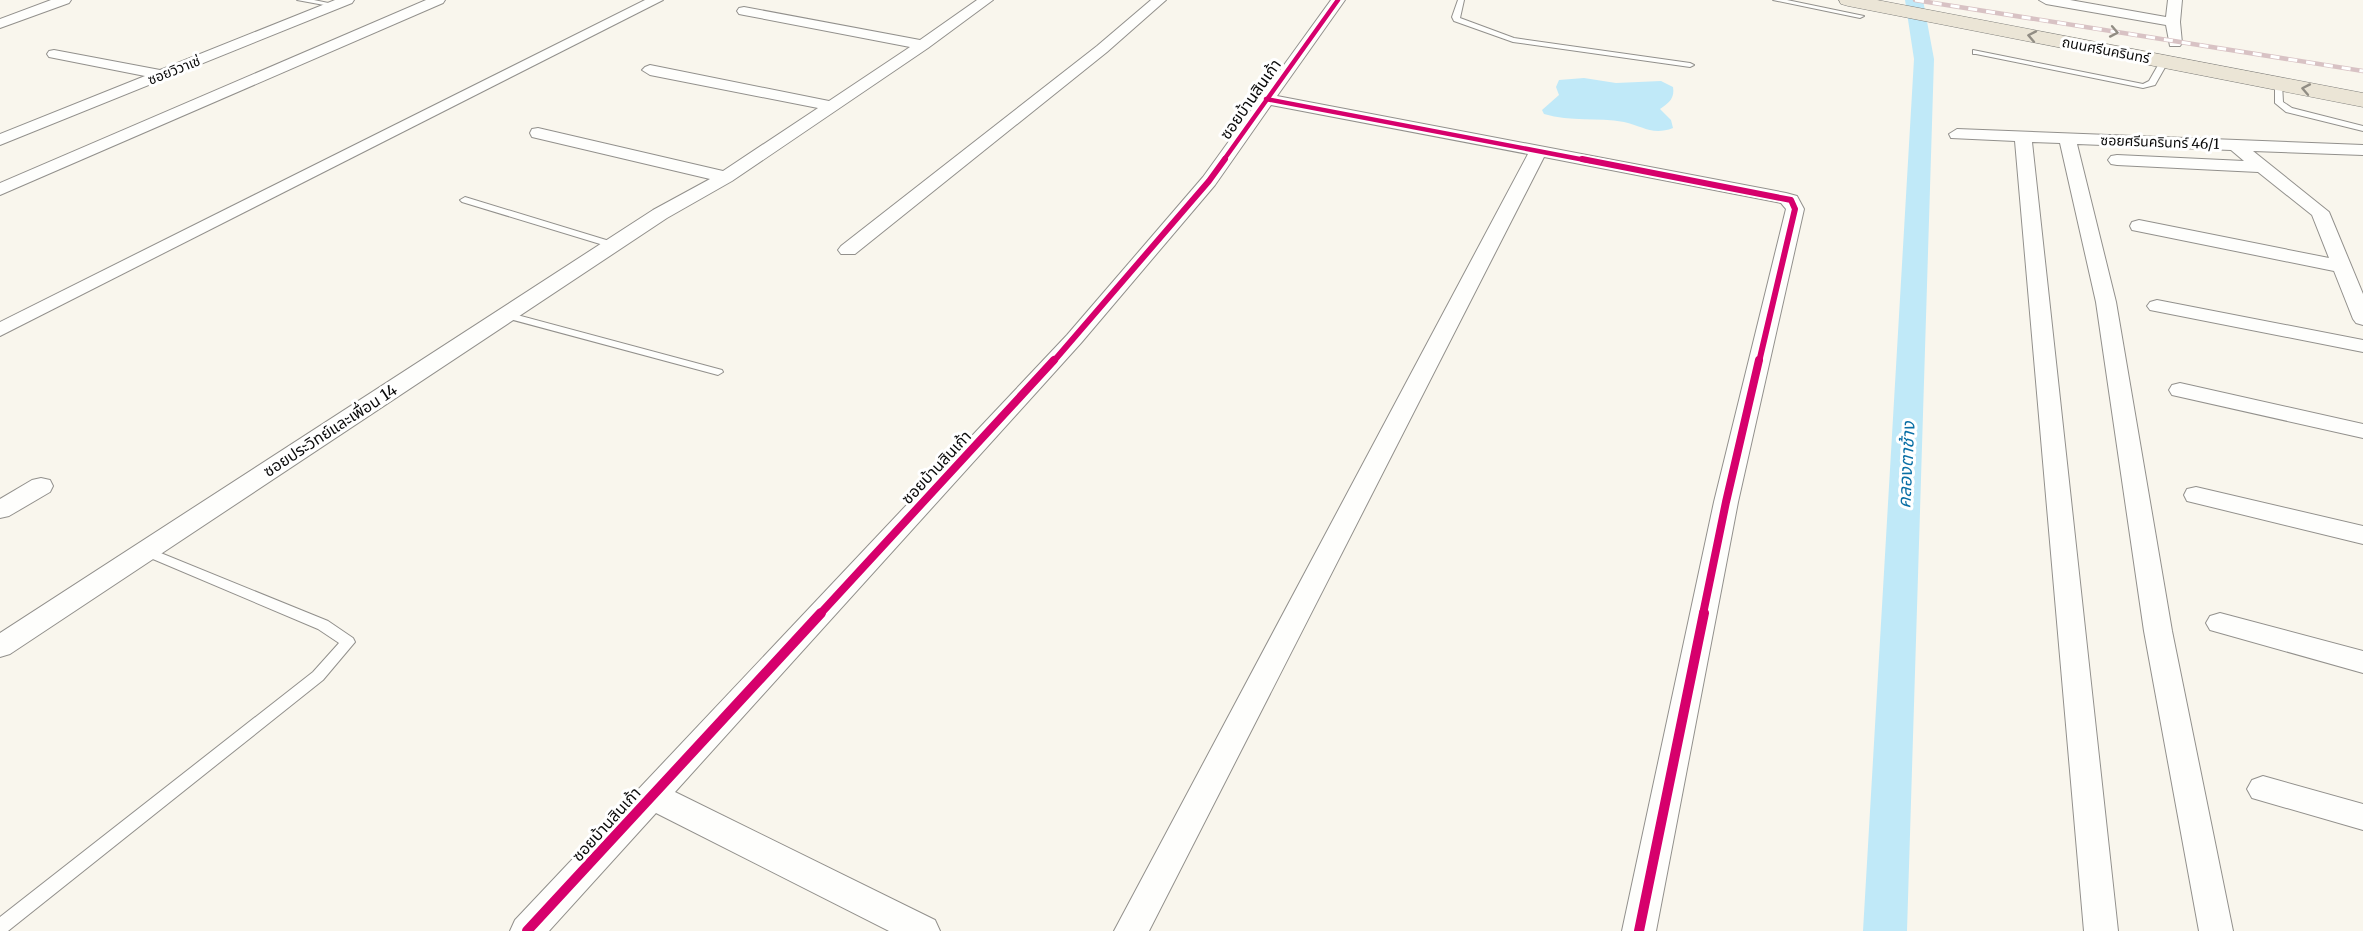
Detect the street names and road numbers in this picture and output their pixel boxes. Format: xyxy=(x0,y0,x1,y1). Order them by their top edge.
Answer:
street label: ถนนศรีนครินทร์ xyxy=(2061,33,2152,67)
street label: ซอยวิวาเช่ xyxy=(145,51,203,89)
street label: ซอยบ้านสินเก้า xyxy=(1215,55,1285,143)
street label: ซอยศรีนครินทร์ 46/1 xyxy=(2100,131,2220,153)
street label: ซอยประวิทย์และเพื่อน 14 xyxy=(259,378,401,481)
street label: ซอยบ้านสินเก้า xyxy=(897,426,975,508)
street label: ซอยบ้านสินเก้า xyxy=(567,783,645,865)

